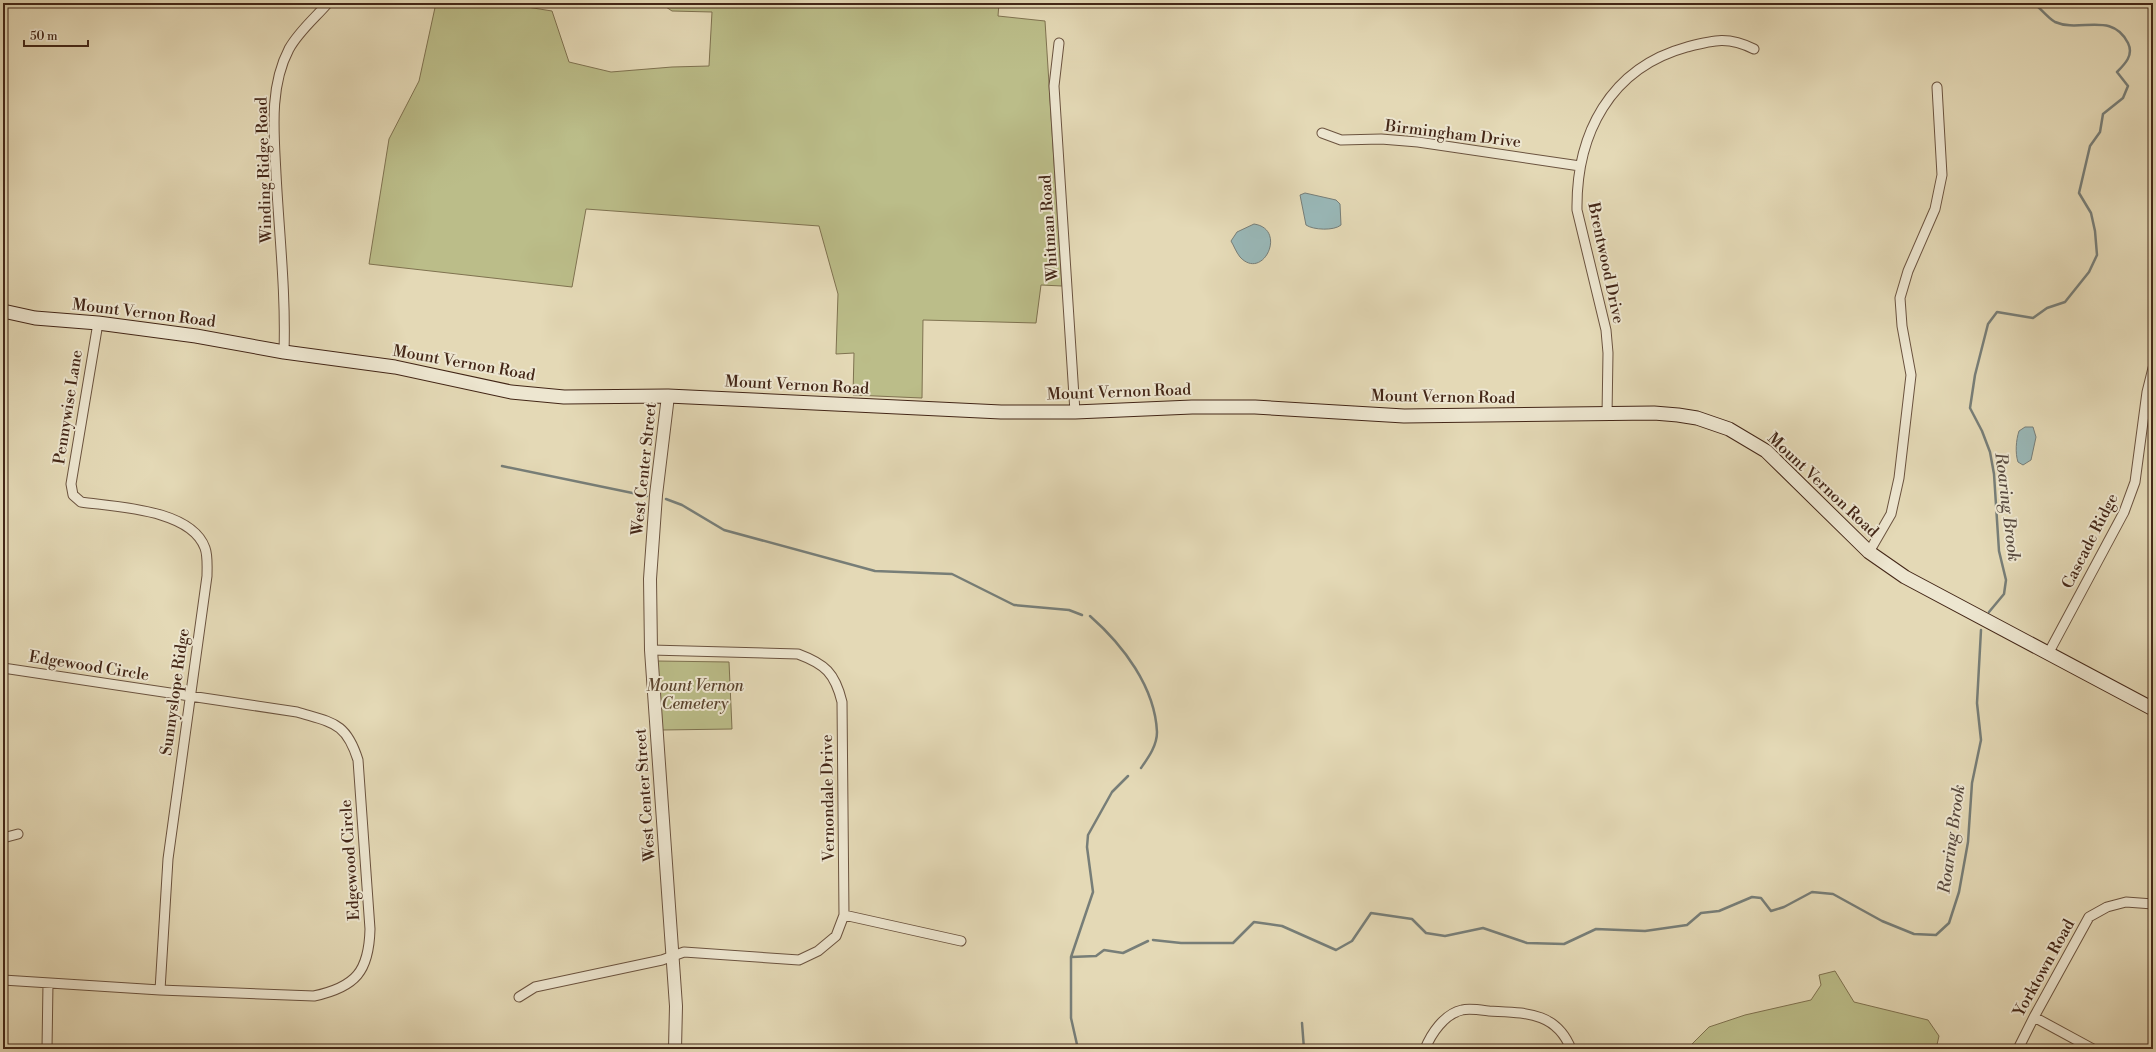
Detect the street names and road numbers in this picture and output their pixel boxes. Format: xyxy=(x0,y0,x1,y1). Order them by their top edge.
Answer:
street label: Winding Ridge Road xyxy=(251,97,277,244)
street label: Birmingham Drive xyxy=(1383,116,1522,152)
street label: Whitman Road xyxy=(1035,174,1063,283)
street label: Brentwood Drive xyxy=(1583,200,1629,325)
street label: Mount Vernon Road xyxy=(71,294,217,332)
street label: Mount Vernon Road xyxy=(391,341,537,385)
street label: Pennywise Lane xyxy=(49,348,87,466)
street label: Mount Vernon Road xyxy=(724,371,870,399)
street label: Mount Vernon Road xyxy=(1046,379,1192,405)
street label: Mount Vernon Road xyxy=(1371,386,1515,408)
street label: West Center Street xyxy=(627,401,661,537)
street label: Mount Vernon Road xyxy=(1763,428,1883,542)
street label: Cascade Ridge xyxy=(2057,490,2123,592)
street label: Sunnyslope Ridge xyxy=(156,627,194,757)
street label: Edgewood Circle xyxy=(28,647,150,685)
street label: West Center Street xyxy=(630,727,660,863)
street label: Vernondale Drive xyxy=(817,734,839,863)
street label: Edgewood Circle xyxy=(336,799,364,921)
street label: Yorktown Road xyxy=(2008,916,2079,1021)

